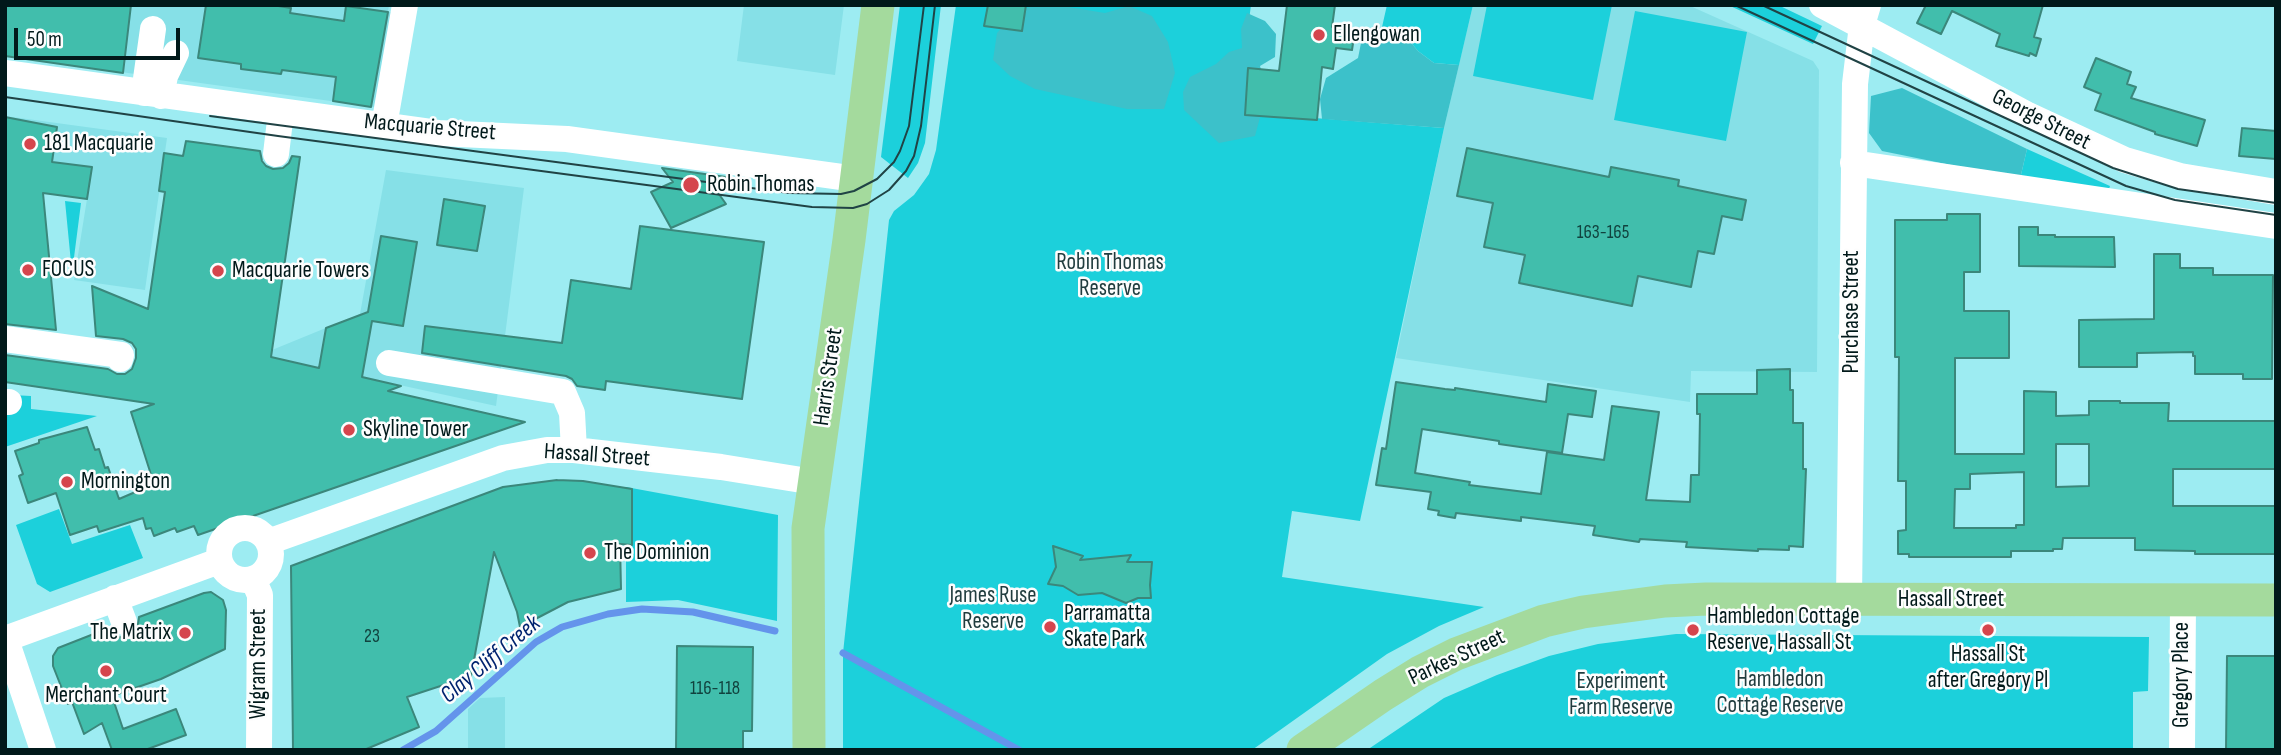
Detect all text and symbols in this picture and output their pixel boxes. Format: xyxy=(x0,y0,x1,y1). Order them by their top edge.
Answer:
scale bar xyxy=(18,14,184,58)
place label: Ellengowan xyxy=(1333,21,1420,49)
text: 50 m xyxy=(27,27,62,52)
marker: Ellengowan xyxy=(1311,27,1327,43)
street label: George Street xyxy=(1987,83,2095,157)
street label: Macquarie Street xyxy=(363,109,497,147)
place label: 181 Macquarie xyxy=(44,130,154,158)
marker: 181 Macquarie xyxy=(22,136,38,152)
place label: Robin Thomas xyxy=(707,171,815,199)
marker: Robin Thomas xyxy=(681,175,701,195)
house number: 163-165 xyxy=(1577,222,1629,244)
park label: Robin Thomas Reserve xyxy=(1056,249,1164,303)
street label: Purchase Street xyxy=(1838,250,1866,374)
place label: FOCUS xyxy=(42,256,94,284)
place label: Macquarie Towers xyxy=(232,257,369,285)
marker: FOCUS xyxy=(20,262,36,278)
marker: Macquarie Towers xyxy=(210,263,226,279)
street label: Harris Street xyxy=(808,326,850,428)
place label: Skyline Tower xyxy=(363,416,468,444)
marker: Skyline Tower xyxy=(341,422,357,438)
street label: Hassall Street xyxy=(543,439,651,473)
place label: Mornington xyxy=(81,468,170,496)
marker: Mornington xyxy=(59,474,75,490)
place label: The Dominion xyxy=(604,539,709,567)
marker: The Dominion xyxy=(582,545,598,561)
park label: James Ruse Reserve xyxy=(949,582,1037,636)
street label: Hassall Street xyxy=(1898,586,2004,614)
place label: Parramatta Skate Park xyxy=(1064,600,1150,654)
place label: Hambledon Cottage Reserve, Hassall St xyxy=(1707,603,1860,657)
street label: Wigram Street xyxy=(245,609,273,719)
water label: Clay Cliff Creek xyxy=(435,610,547,710)
place label: The Matrix xyxy=(90,619,171,647)
marker: Parramatta Skate Park xyxy=(1042,619,1058,635)
marker: Hambledon Cottage Reserve, Hassall St xyxy=(1685,622,1701,638)
marker: Hassall St after Gregory Pl xyxy=(1980,622,1996,638)
street label: Gregory Place xyxy=(2168,622,2196,728)
street label: Parkes Street xyxy=(1405,624,1509,692)
marker: The Matrix xyxy=(177,625,193,641)
house number: 23 xyxy=(364,626,380,648)
place label: Hassall St after Gregory Pl xyxy=(1928,641,2048,695)
marker: Merchant Court xyxy=(98,663,114,679)
park label: Hambledon Cottage Reserve xyxy=(1716,666,1844,720)
park label: Experiment Farm Reserve xyxy=(1569,668,1673,722)
house number: 116-118 xyxy=(690,678,740,700)
place label: Merchant Court xyxy=(45,682,167,710)

